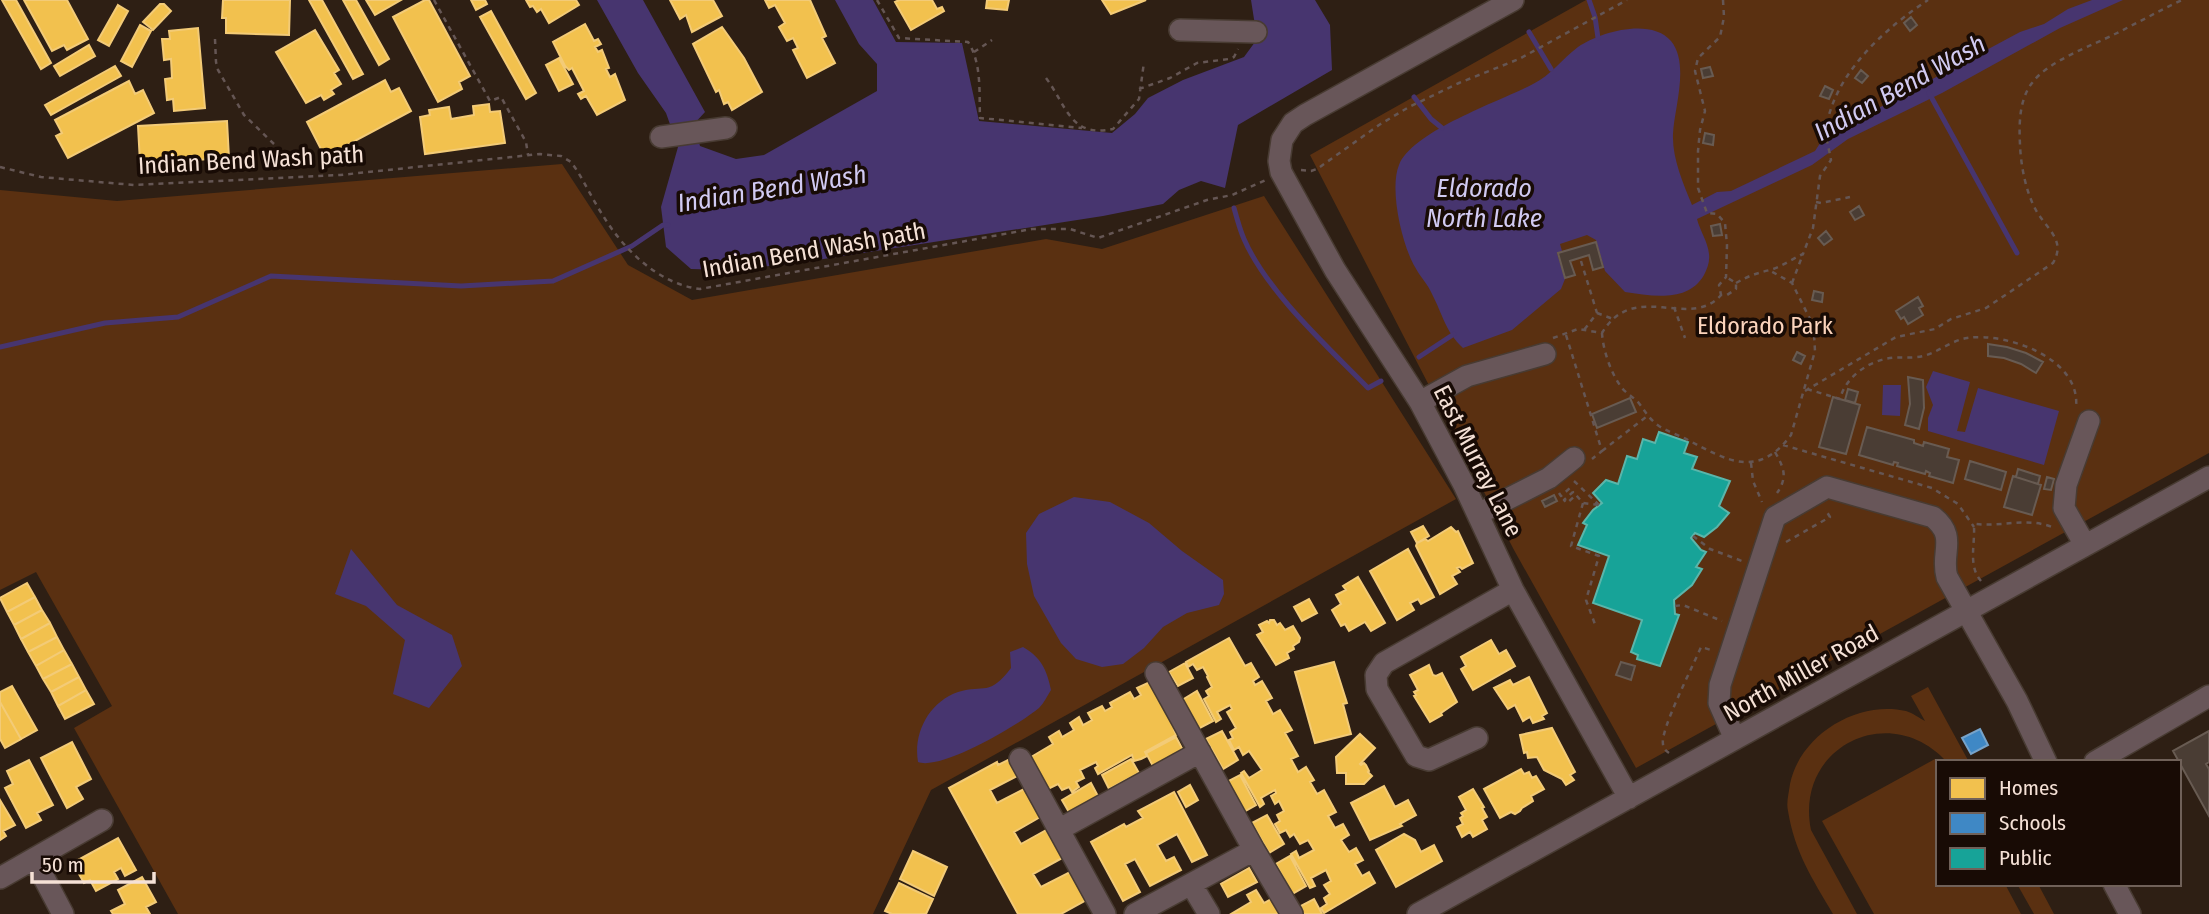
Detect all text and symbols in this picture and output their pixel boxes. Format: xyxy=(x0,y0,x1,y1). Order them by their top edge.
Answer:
water label: Indian Bend Wash xyxy=(1809,28,1991,148)
street label: Indian Bend Wash path xyxy=(137,140,365,180)
water label: Indian Bend Wash xyxy=(675,159,869,219)
water label: Eldorado North Lake xyxy=(1426,173,1542,234)
street label: Indian Bend Wash path xyxy=(700,217,928,283)
park label: Eldorado Park xyxy=(1697,312,1834,340)
street label: East Murray Lane xyxy=(1428,381,1528,541)
street label: North Miller Road xyxy=(1719,619,1883,727)
legend xyxy=(1936,760,2181,886)
text: Homes xyxy=(1999,775,2058,801)
text: Schools xyxy=(1999,810,2066,836)
scale bar xyxy=(32,841,154,885)
text: Public xyxy=(1999,845,2051,871)
text: 50 m xyxy=(42,852,84,878)

